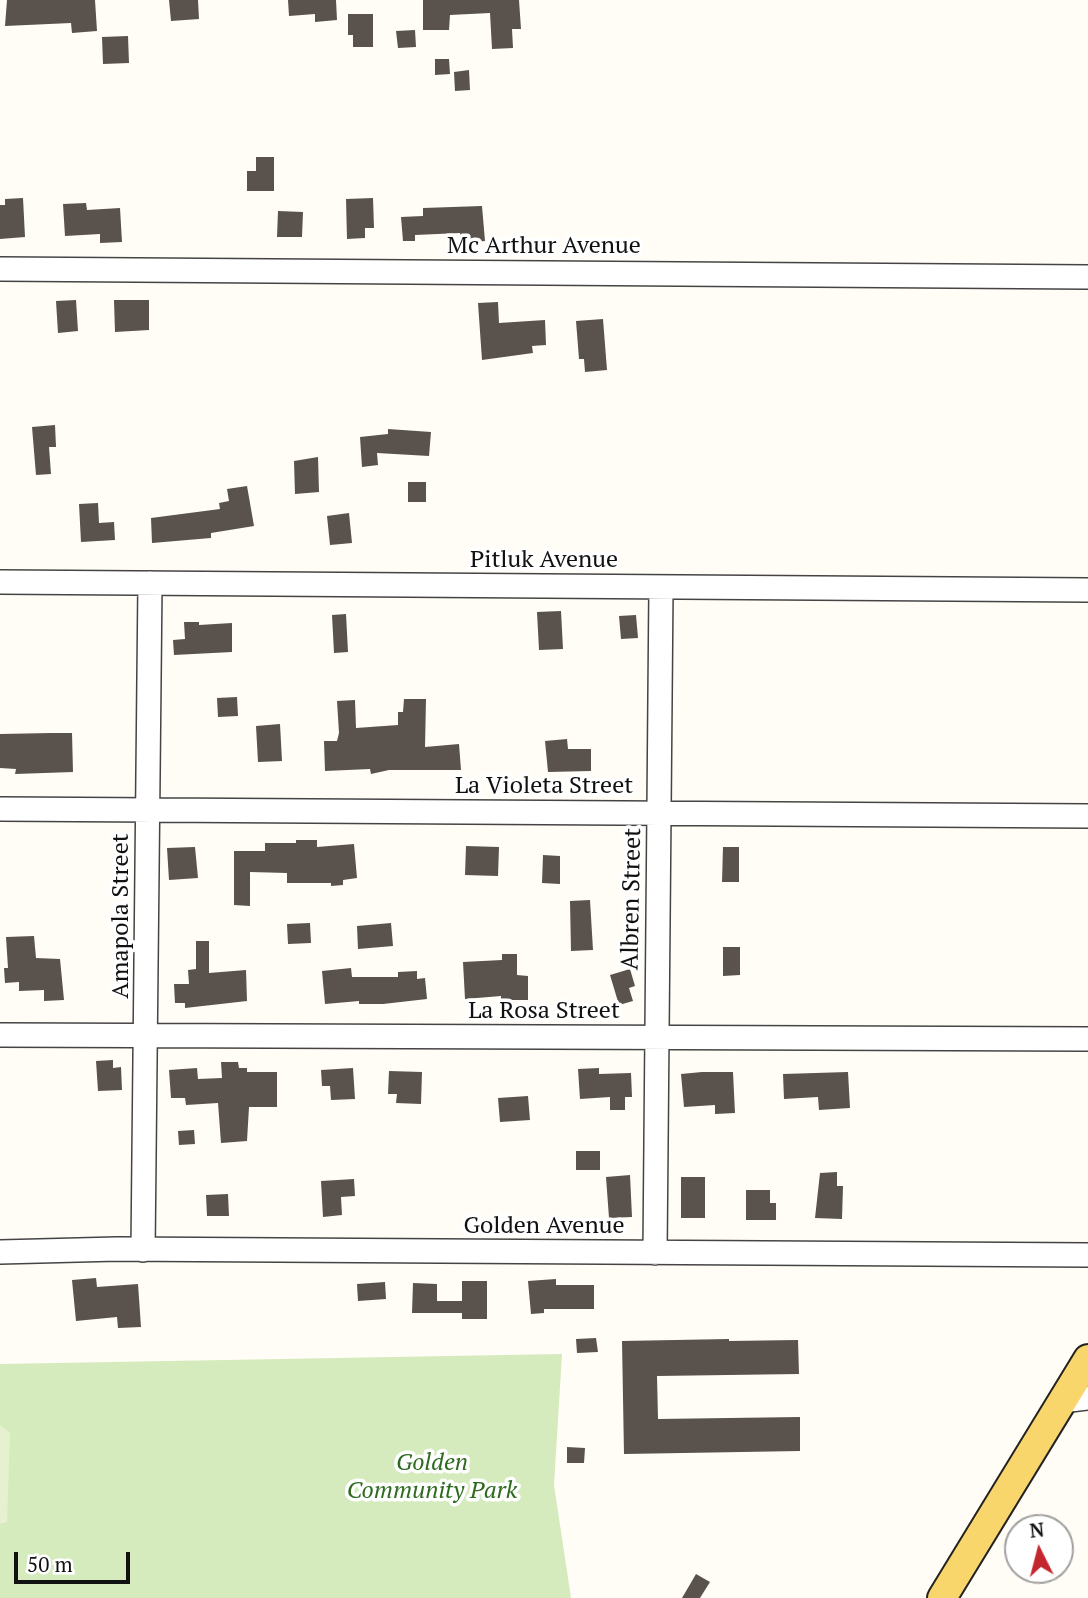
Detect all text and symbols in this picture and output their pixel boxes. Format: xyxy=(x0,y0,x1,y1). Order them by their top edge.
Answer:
street label: Mc Arthur Avenue xyxy=(447,232,641,260)
street label: Pitluk Avenue xyxy=(470,546,618,574)
street label: La Violeta Street xyxy=(455,772,633,800)
street label: Albren Street xyxy=(616,828,648,970)
street label: Amapola Street xyxy=(107,833,135,999)
street label: La Rosa Street xyxy=(468,997,620,1025)
street label: Golden Avenue xyxy=(463,1212,625,1240)
park label: Golden Community Park xyxy=(347,1449,517,1505)
north arrow xyxy=(1004,1514,1074,1584)
text: N xyxy=(1028,1516,1045,1543)
scale bar xyxy=(18,1538,133,1582)
text: 50 m xyxy=(27,1550,73,1578)

